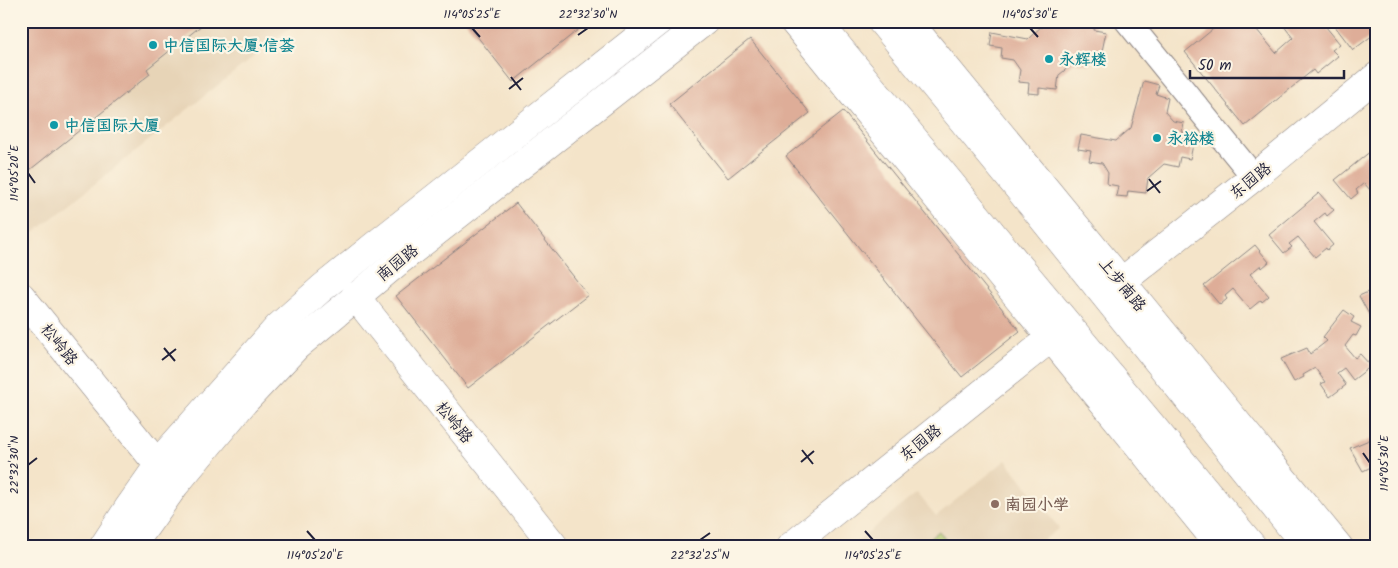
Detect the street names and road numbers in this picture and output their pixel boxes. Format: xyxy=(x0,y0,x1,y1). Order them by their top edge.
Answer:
street label: 东园路 xyxy=(1224,156,1277,206)
street label: 南园路 xyxy=(371,238,424,288)
street label: 上步南路 xyxy=(1092,252,1152,318)
street label: 松岭路 xyxy=(34,318,84,371)
street label: 松岭路 xyxy=(429,396,479,449)
street label: 东园路 xyxy=(894,418,947,468)

